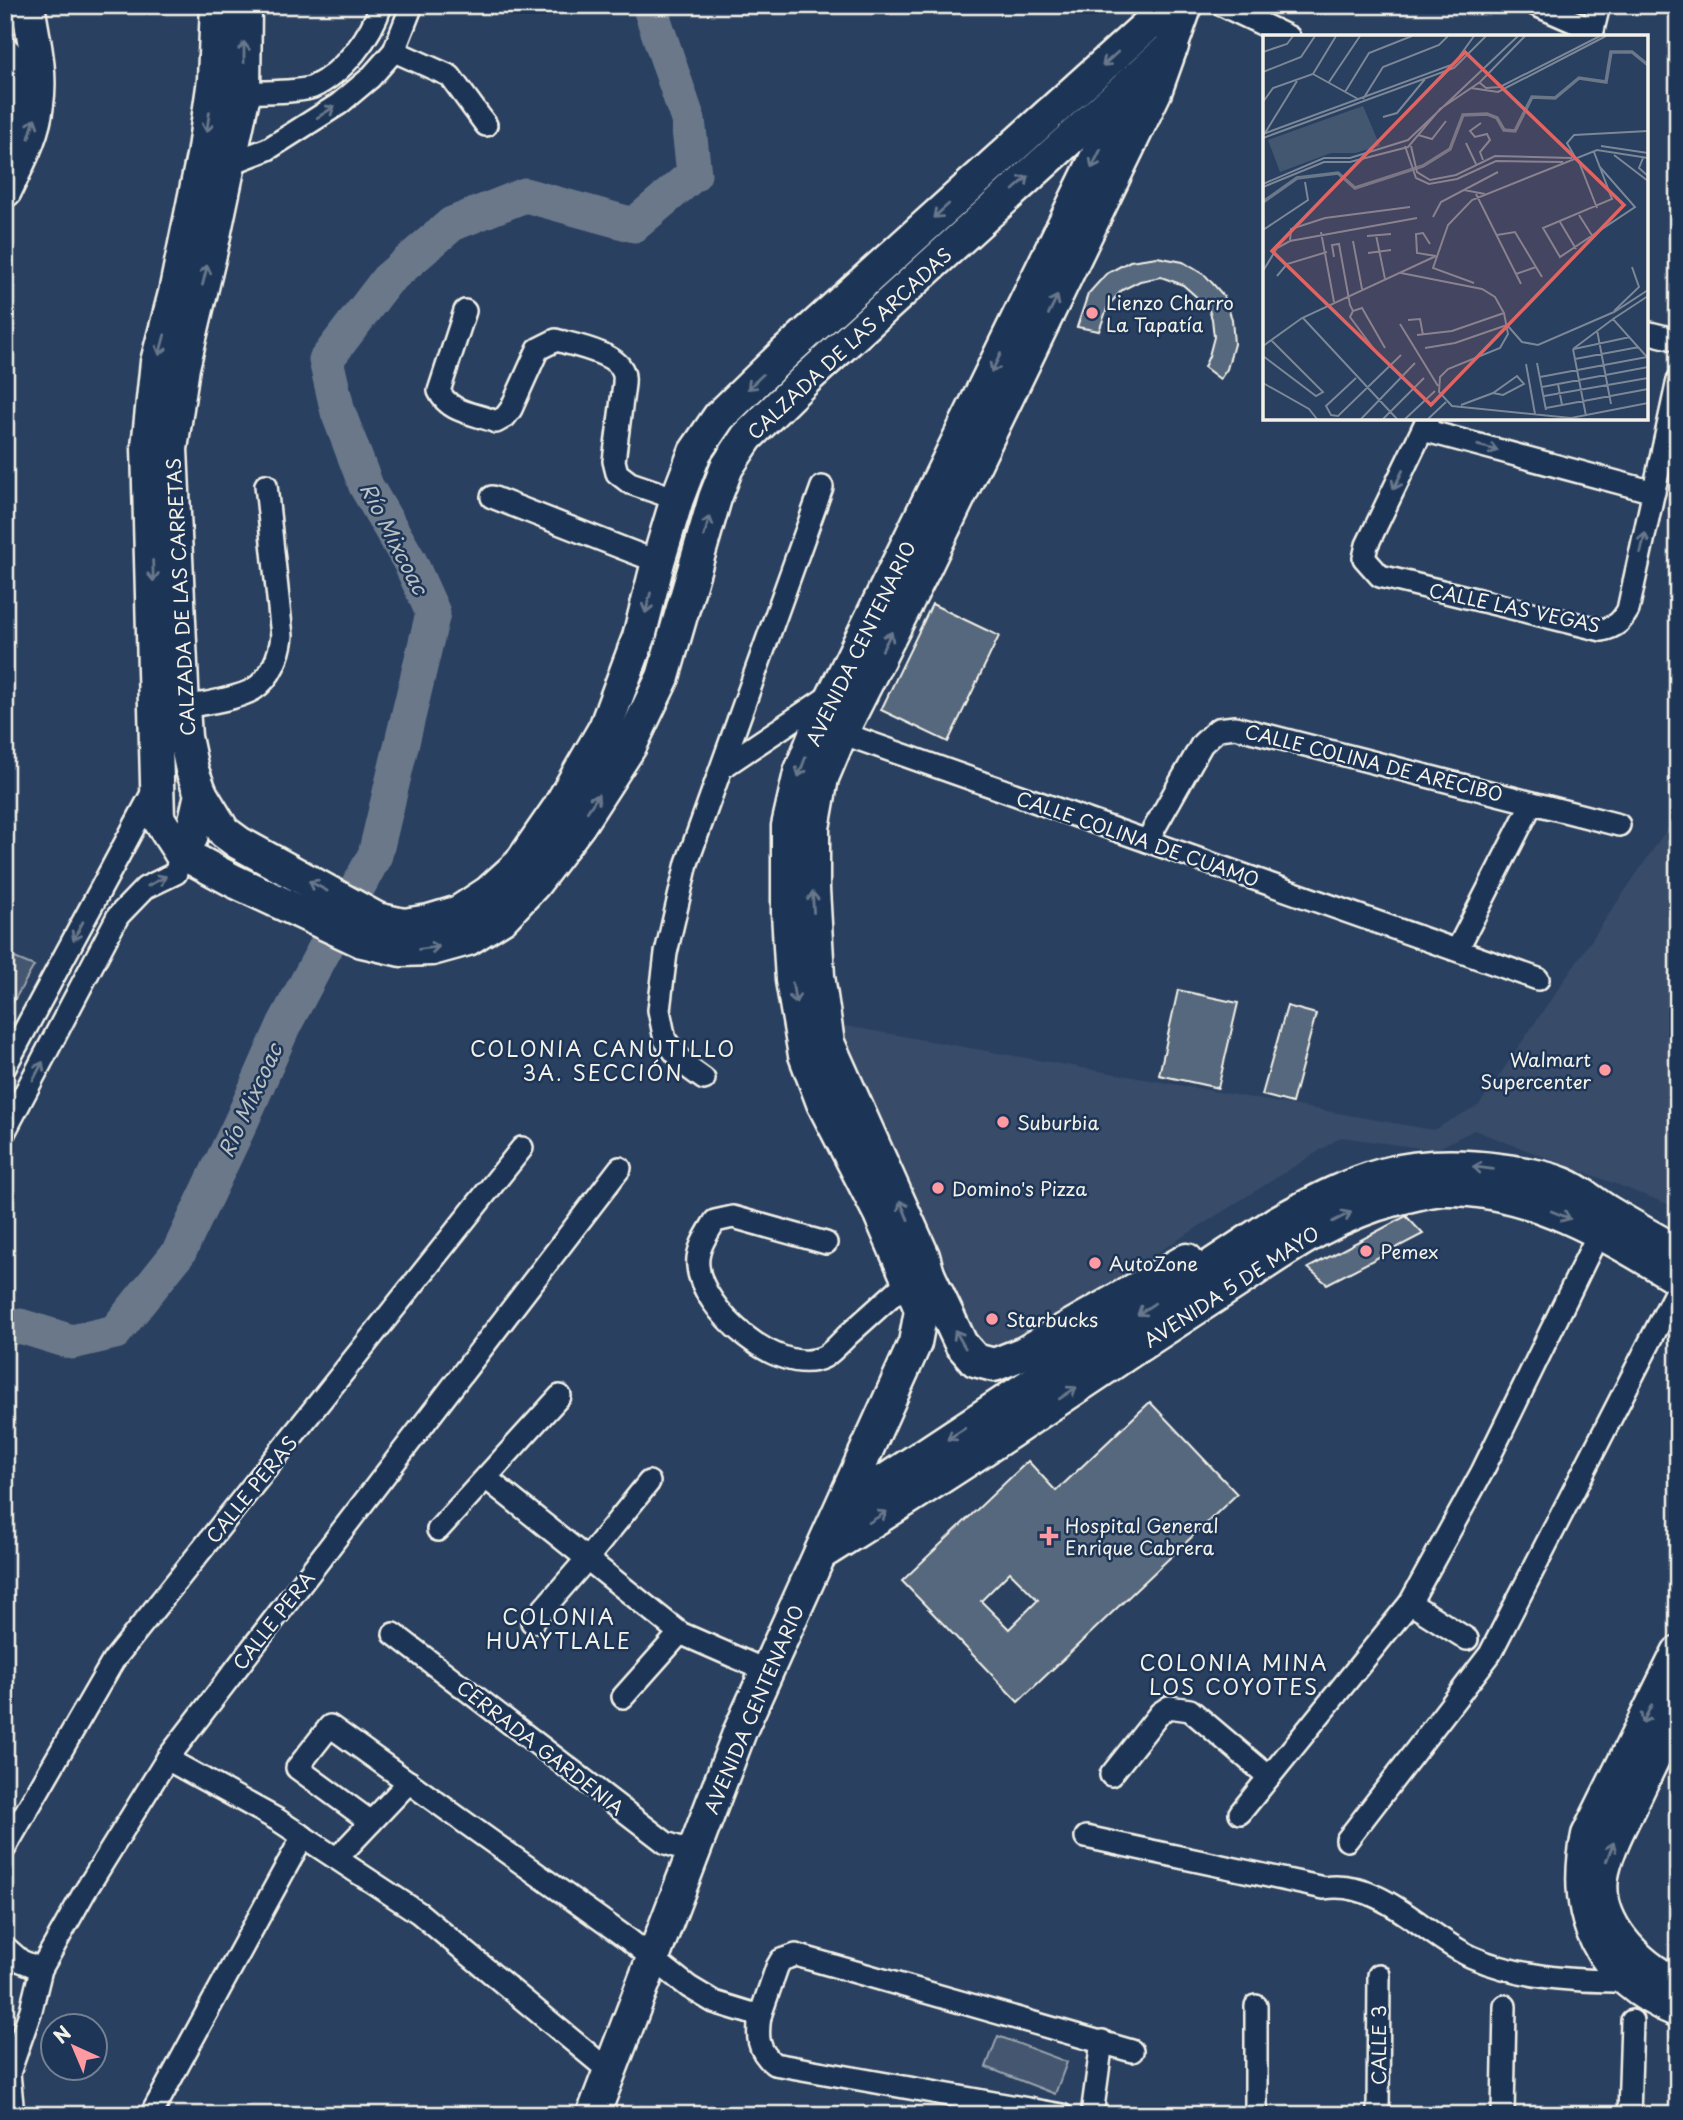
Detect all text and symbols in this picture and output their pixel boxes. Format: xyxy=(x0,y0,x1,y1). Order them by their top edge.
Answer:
inset map xyxy=(1263,35,1648,420)
one-way arrow xyxy=(238,40,251,63)
one-way arrow xyxy=(1101,51,1119,67)
one-way arrow xyxy=(315,105,335,119)
one-way arrow xyxy=(201,110,214,133)
one-way arrow xyxy=(26,118,39,140)
one-way arrow xyxy=(1088,148,1102,169)
one-way arrow xyxy=(1012,175,1030,191)
one-way arrow xyxy=(933,203,950,220)
street label: CALZADA DE LAS ARCADAS xyxy=(741,241,957,445)
one-way arrow xyxy=(199,264,212,287)
place label: Lienzo Charro La Tapatía xyxy=(1106,288,1234,338)
one-way arrow xyxy=(1046,295,1060,316)
marker: Lienzo Charro La Tapatía xyxy=(1084,305,1100,321)
one-way arrow xyxy=(155,333,168,355)
one-way arrow xyxy=(988,352,1002,373)
one-way arrow xyxy=(747,373,764,390)
one-way arrow xyxy=(1477,442,1499,455)
street label: CALZADA DE LAS CARRETAS xyxy=(159,457,201,737)
one-way arrow xyxy=(1391,469,1405,490)
water label: Río Mixcoac xyxy=(353,477,438,601)
one-way arrow xyxy=(701,516,714,538)
one-way arrow xyxy=(1637,532,1650,555)
street label: AVENIDA CENTENARIO xyxy=(798,536,922,750)
one-way arrow xyxy=(146,559,159,582)
street label: CALLE LAS VEGAS xyxy=(1427,575,1603,639)
one-way arrow xyxy=(640,592,653,614)
one-way arrow xyxy=(881,631,895,652)
street label: CALLE COLINA DE ARECIBO xyxy=(1242,716,1506,808)
one-way arrow xyxy=(795,756,807,778)
street label: CALLE COLINA DE CUAMO xyxy=(1013,783,1263,893)
one-way arrow xyxy=(586,793,600,813)
one-way arrow xyxy=(147,874,167,888)
one-way arrow xyxy=(308,879,328,893)
one-way arrow xyxy=(807,891,820,914)
one-way arrow xyxy=(71,920,84,941)
one-way arrow xyxy=(417,942,440,955)
one-way arrow xyxy=(788,981,801,1003)
district label: COLONIA CANUTILLO 3A. SECCIÓN xyxy=(470,1032,736,1088)
water label: Río Mixcoac xyxy=(209,1036,290,1162)
place label: Walmart Supercenter xyxy=(1481,1045,1591,1095)
one-way arrow xyxy=(31,1061,45,1082)
marker: Walmart Supercenter xyxy=(1597,1062,1613,1078)
place label: Suburbia xyxy=(1017,1108,1099,1136)
marker: Suburbia xyxy=(995,1114,1011,1130)
one-way arrow xyxy=(1472,1161,1495,1174)
place label: Domino's Pizza xyxy=(952,1174,1087,1202)
marker: Domino's Pizza xyxy=(930,1180,946,1196)
one-way arrow xyxy=(897,1200,910,1221)
one-way arrow xyxy=(1331,1210,1352,1223)
one-way arrow xyxy=(1550,1210,1571,1223)
street label: AVENIDA 5 DE MAYO xyxy=(1138,1219,1324,1353)
place label: Pemex xyxy=(1380,1237,1439,1265)
marker: Pemex xyxy=(1358,1243,1374,1259)
place label: AutoZone xyxy=(1109,1249,1198,1277)
marker: AutoZone xyxy=(1087,1255,1103,1271)
one-way arrow xyxy=(1137,1302,1156,1316)
place label: Starbucks xyxy=(1006,1305,1098,1333)
marker: Starbucks xyxy=(984,1311,1000,1327)
one-way arrow xyxy=(953,1330,967,1350)
one-way arrow xyxy=(1058,1386,1077,1400)
one-way arrow xyxy=(947,1427,966,1441)
street label: CALLE PERAS xyxy=(199,1429,303,1549)
one-way arrow xyxy=(867,1510,887,1524)
place label: Hospital General Enrique Cabrera xyxy=(1065,1511,1219,1561)
marker: Hospital General Enrique Cabrera xyxy=(1039,1526,1059,1546)
street label: CALLE PERA xyxy=(225,1564,321,1676)
district label: COLONIA HUAYTLALE xyxy=(486,1600,632,1656)
street label: AVENIDA CENTENARIO xyxy=(696,1600,810,1818)
district label: COLONIA MINA LOS COYOTES xyxy=(1139,1646,1329,1702)
street label: CERRADA GARDENIA xyxy=(451,1673,631,1821)
one-way arrow xyxy=(1640,1703,1654,1724)
one-way arrow xyxy=(1605,1842,1617,1863)
street label: CALLE 3 xyxy=(1364,2005,1392,2085)
north arrow xyxy=(38,2011,108,2082)
text: N xyxy=(46,2019,77,2049)

